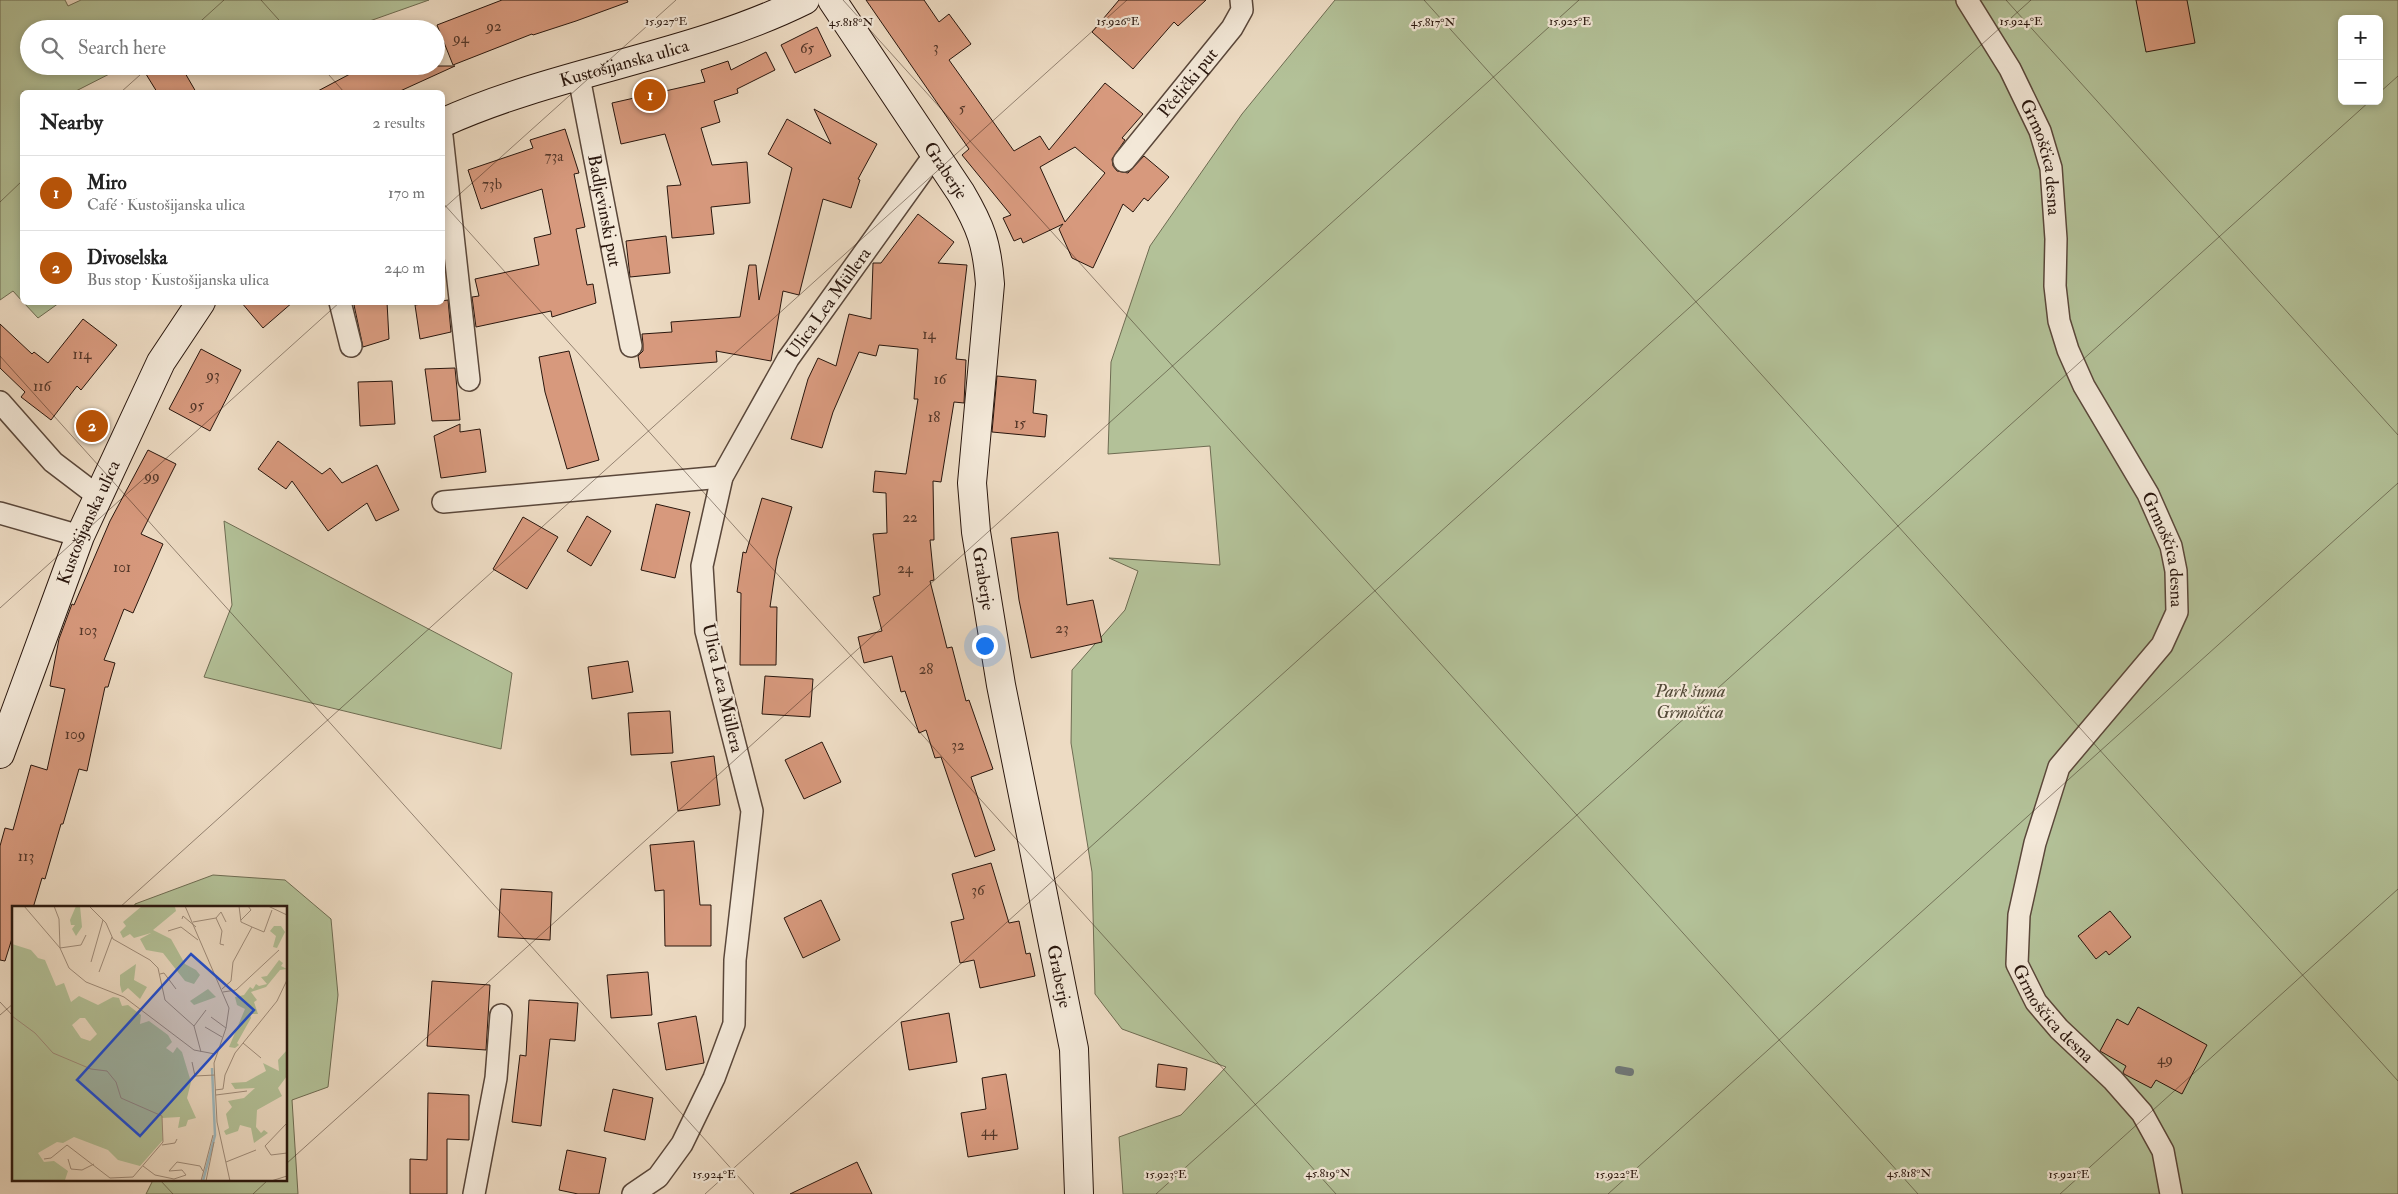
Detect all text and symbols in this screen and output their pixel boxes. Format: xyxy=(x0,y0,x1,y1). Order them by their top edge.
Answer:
text: 15.927°E xyxy=(645,14,687,29)
text: 15.926°E xyxy=(1097,14,1140,29)
text: 15.925°E xyxy=(1549,14,1591,29)
text: 15.924°E xyxy=(1999,14,2043,29)
text: 45.818°N xyxy=(829,15,873,30)
text: 45.817°N xyxy=(1411,15,1455,30)
map controls xyxy=(2338,15,2383,105)
button: + xyxy=(2338,15,2383,60)
house number: 92 xyxy=(485,17,502,36)
search box xyxy=(20,20,445,75)
house number: 94 xyxy=(452,29,470,48)
icon: search xyxy=(38,34,66,62)
street label: Kustošijanska ulica xyxy=(557,34,692,92)
text: Search here xyxy=(78,36,166,60)
house number: 3 xyxy=(933,38,939,57)
house number: 65 xyxy=(800,39,814,58)
street label: Pčelički put xyxy=(1153,43,1223,122)
button: − xyxy=(2338,60,2383,105)
pin: 1 xyxy=(634,76,666,114)
street label: Grmoščica desna xyxy=(2014,95,2065,217)
house number: 5 xyxy=(959,99,966,118)
text: Nearby xyxy=(40,109,103,136)
text: 2 results xyxy=(372,113,425,133)
street label: Graberje xyxy=(918,138,973,204)
house number: 73a xyxy=(545,147,564,166)
street label: Badljevinski put xyxy=(582,153,626,269)
text: Miro xyxy=(87,171,127,195)
house number: 73b xyxy=(482,175,502,194)
text: 1 xyxy=(53,183,59,203)
text: 170 m xyxy=(388,183,425,203)
text: Café · Kustošijanska ulica xyxy=(87,195,245,215)
street label: Ulica Lea Müllera xyxy=(781,243,877,364)
text: Divoselska xyxy=(87,246,167,270)
text: 2 xyxy=(52,258,60,278)
text: 240 m xyxy=(384,258,425,278)
text: Bus stop · Kustošijanska ulica xyxy=(87,270,269,290)
house number: 14 xyxy=(922,325,937,344)
house number: 114 xyxy=(73,345,92,364)
house number: 93 xyxy=(205,366,220,385)
house number: 16 xyxy=(934,370,948,389)
house number: 116 xyxy=(33,377,53,396)
house number: 95 xyxy=(189,396,205,415)
pin: 2 xyxy=(76,407,108,445)
house number: 18 xyxy=(928,408,940,427)
house number: 15 xyxy=(1014,414,1026,433)
street label: Kustošijanska ulica xyxy=(52,456,126,588)
house number: 99 xyxy=(143,467,160,486)
street label: Grmoščica desna xyxy=(2136,488,2188,608)
house number: 22 xyxy=(902,508,918,527)
street label: Graberje xyxy=(967,545,1000,613)
house number: 101 xyxy=(113,558,131,577)
house number: 24 xyxy=(897,559,914,578)
house number: 23 xyxy=(1055,619,1069,638)
house number: 103 xyxy=(79,621,97,640)
street label: Ulica Lea Müllera xyxy=(696,621,749,756)
your location xyxy=(972,633,998,659)
house number: 28 xyxy=(919,660,933,679)
park label: Park šuma Grmoščica xyxy=(1654,680,1725,724)
house number: 109 xyxy=(65,725,85,744)
house number: 32 xyxy=(951,736,965,755)
house number: 113 xyxy=(18,847,34,866)
house number: 36 xyxy=(971,881,986,900)
inset map xyxy=(12,906,288,1182)
street label: Graberje xyxy=(1041,943,1077,1011)
street label: Grmoščica desna xyxy=(2007,960,2099,1068)
house number: 49 xyxy=(2157,1050,2173,1069)
house number: 44 xyxy=(981,1122,998,1141)
text: 45.819°N xyxy=(1306,1166,1351,1181)
text: 45.818°N xyxy=(1887,1166,1931,1181)
text: 15.924°E xyxy=(692,1167,736,1182)
text: 15.923°E xyxy=(1145,1167,1187,1182)
text: 15.922°E xyxy=(1596,1167,1639,1182)
text: 15.921°E xyxy=(2048,1167,2090,1182)

